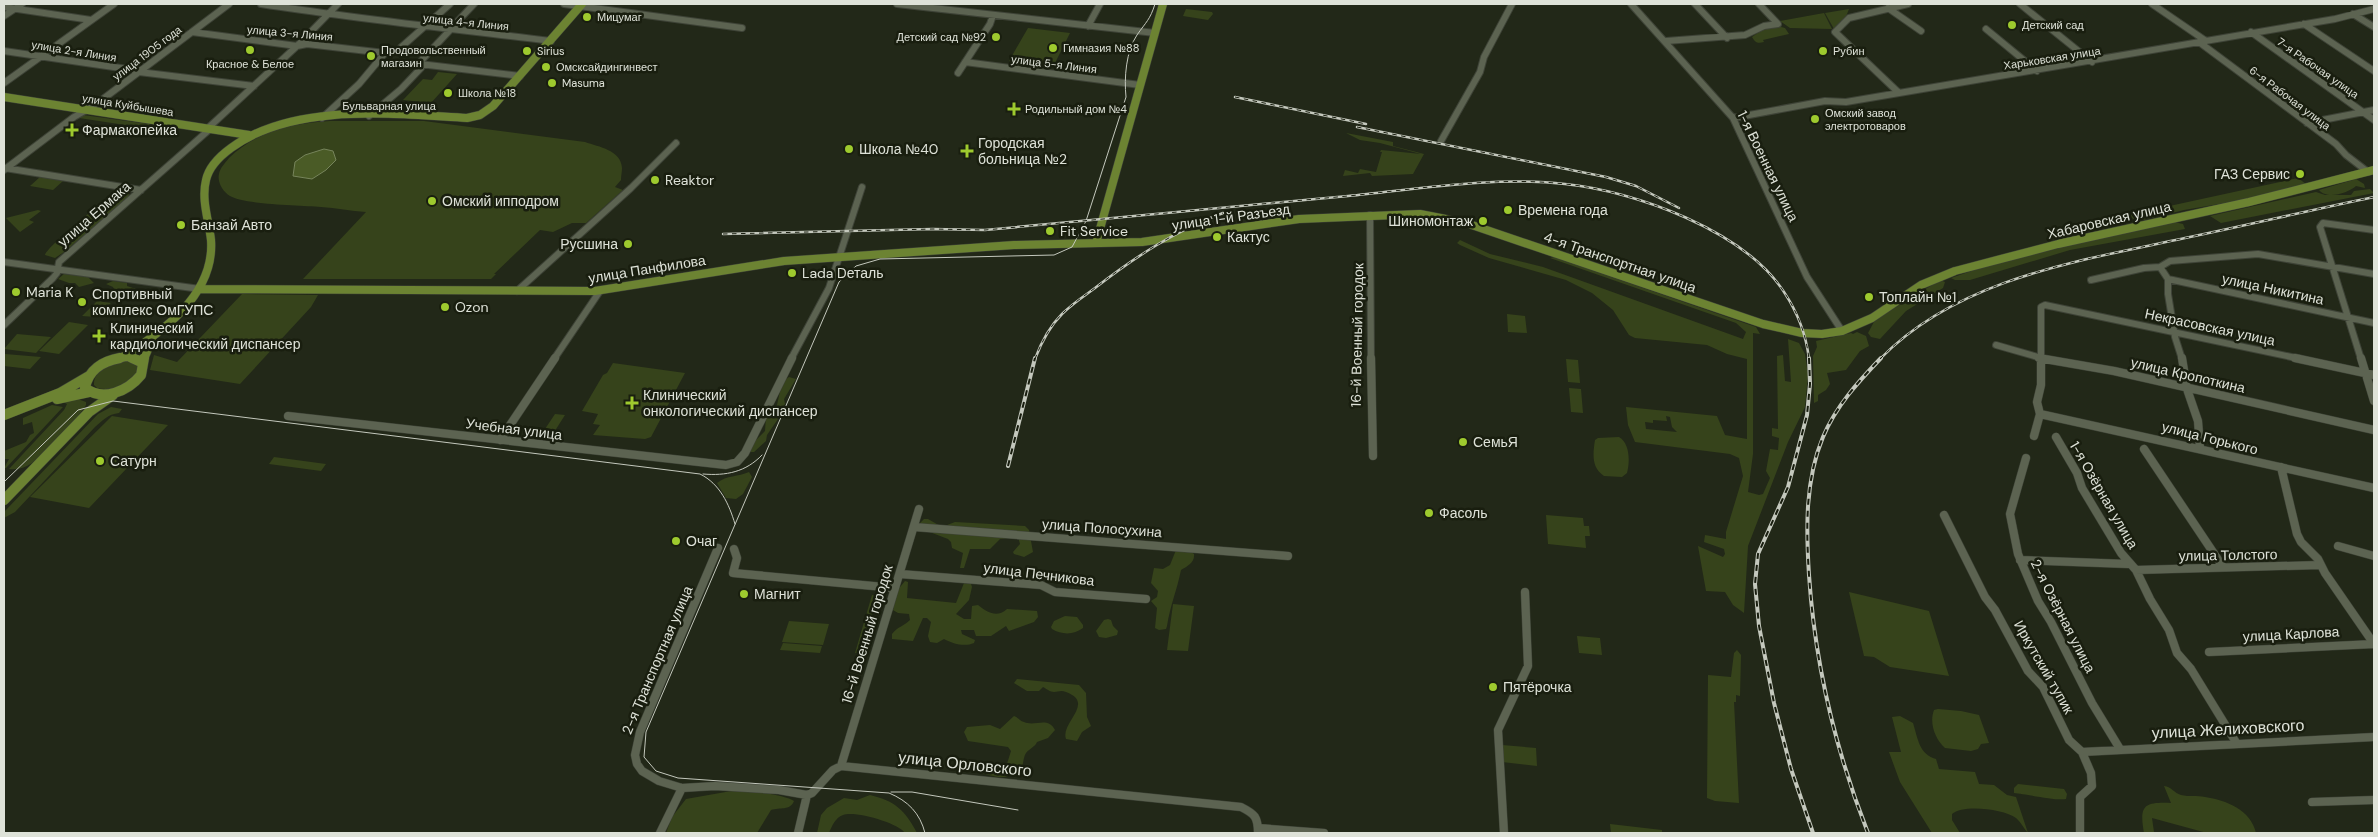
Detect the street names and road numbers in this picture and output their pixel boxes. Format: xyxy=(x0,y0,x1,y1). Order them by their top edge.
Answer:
street label: улица 4-я Линия xyxy=(422,11,510,33)
street label: улица 1905 года xyxy=(110,22,185,84)
street label: улица 3-я Линия xyxy=(247,22,334,44)
street label: 7-я Рабочая улица xyxy=(2274,35,2362,102)
street label: улица 2-я Линия xyxy=(30,37,118,65)
street label: Харьковская улица xyxy=(2003,43,2102,73)
street label: улица 5-я Линия xyxy=(1010,52,1098,76)
street label: 6-я Рабочая улица xyxy=(2247,63,2334,134)
street label: улица Куйбышева xyxy=(81,91,175,119)
street label: Бульварная улица xyxy=(342,99,437,113)
street label: 1-я Военная улица xyxy=(1733,108,1803,225)
street label: улица Ермака xyxy=(54,177,134,251)
street label: Хабаровская улица xyxy=(2045,197,2173,243)
street label: улица 1-й Разъезд xyxy=(1171,200,1291,234)
street label: 4-я Транспортная улица xyxy=(1541,227,1699,297)
street label: улица Панфилова xyxy=(587,251,707,287)
street label: 16-й Военный городок xyxy=(1347,262,1367,407)
street label: улица Никитина xyxy=(2220,269,2326,309)
street label: Некрасовская улица xyxy=(2143,304,2277,350)
street label: улица Кропоткина xyxy=(2129,353,2247,397)
street label: Учебная улица xyxy=(465,414,564,444)
street label: улица Горького xyxy=(2160,417,2260,459)
street label: 1-я Озёрная улица xyxy=(2066,438,2142,552)
street label: улица Полосухина xyxy=(1041,515,1163,541)
street label: улица Толстого xyxy=(2178,545,2278,565)
street label: 2-я Озёрная улица xyxy=(2027,556,2100,676)
street label: улица Печникова xyxy=(983,558,1096,590)
street label: 16-й Военный городок xyxy=(837,562,897,706)
street label: 2-я Транспортная улица xyxy=(618,583,697,737)
street label: Иркутский тупик xyxy=(2010,617,2078,718)
street label: улица Карлова xyxy=(2242,622,2340,646)
street label: улица Желиховского xyxy=(2151,715,2305,743)
street label: улица Орловского xyxy=(897,747,1033,781)

